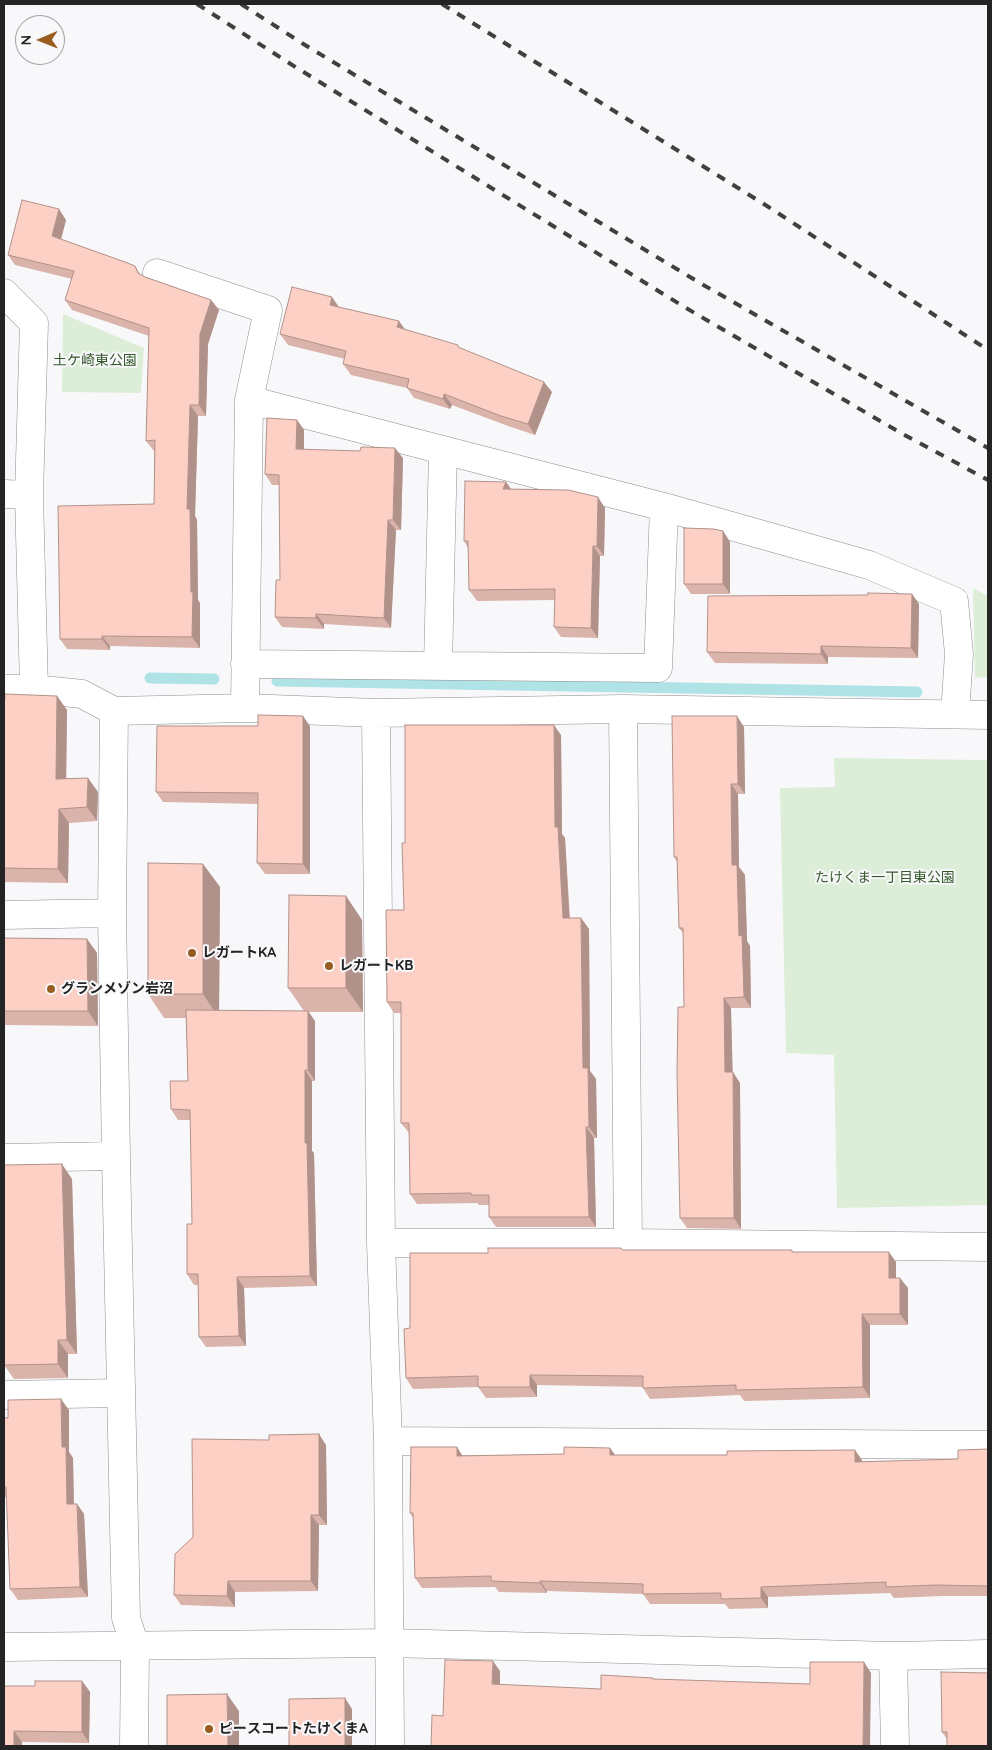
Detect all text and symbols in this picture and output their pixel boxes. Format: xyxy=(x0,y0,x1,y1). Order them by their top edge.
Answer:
north arrow xyxy=(15,15,65,65)
text: N xyxy=(17,35,35,46)
park label: 土ケ崎東公園 xyxy=(53,353,137,369)
park label: たけくま一丁目東公園 xyxy=(815,870,955,886)
place label: レガートKA xyxy=(202,945,276,961)
marker: レガートKA xyxy=(186,947,198,959)
place label: レガートKB xyxy=(339,958,413,974)
marker: レガートKB xyxy=(323,960,335,972)
place label: グランメゾン岩沼 xyxy=(61,981,173,997)
marker: グランメゾン岩沼 xyxy=(45,983,57,995)
place label: ピースコートたけくまA xyxy=(219,1721,368,1737)
marker: ピースコートたけくまA xyxy=(203,1723,215,1735)

